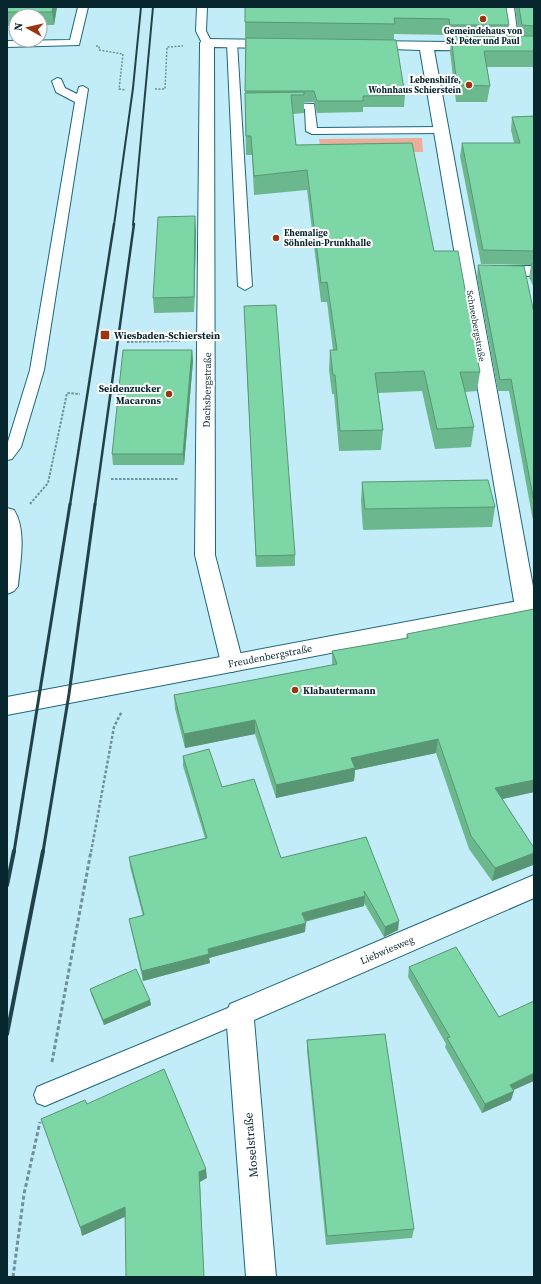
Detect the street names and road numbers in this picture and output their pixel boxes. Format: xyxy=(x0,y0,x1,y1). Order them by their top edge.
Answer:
street label: Schneebergstraße xyxy=(464,289,488,363)
street label: Dachsbergstraße xyxy=(200,352,214,428)
street label: Freudenbergstraße xyxy=(227,641,313,671)
street label: Liebwiesweg xyxy=(358,933,416,967)
street label: Moselstraße xyxy=(240,1112,262,1178)

